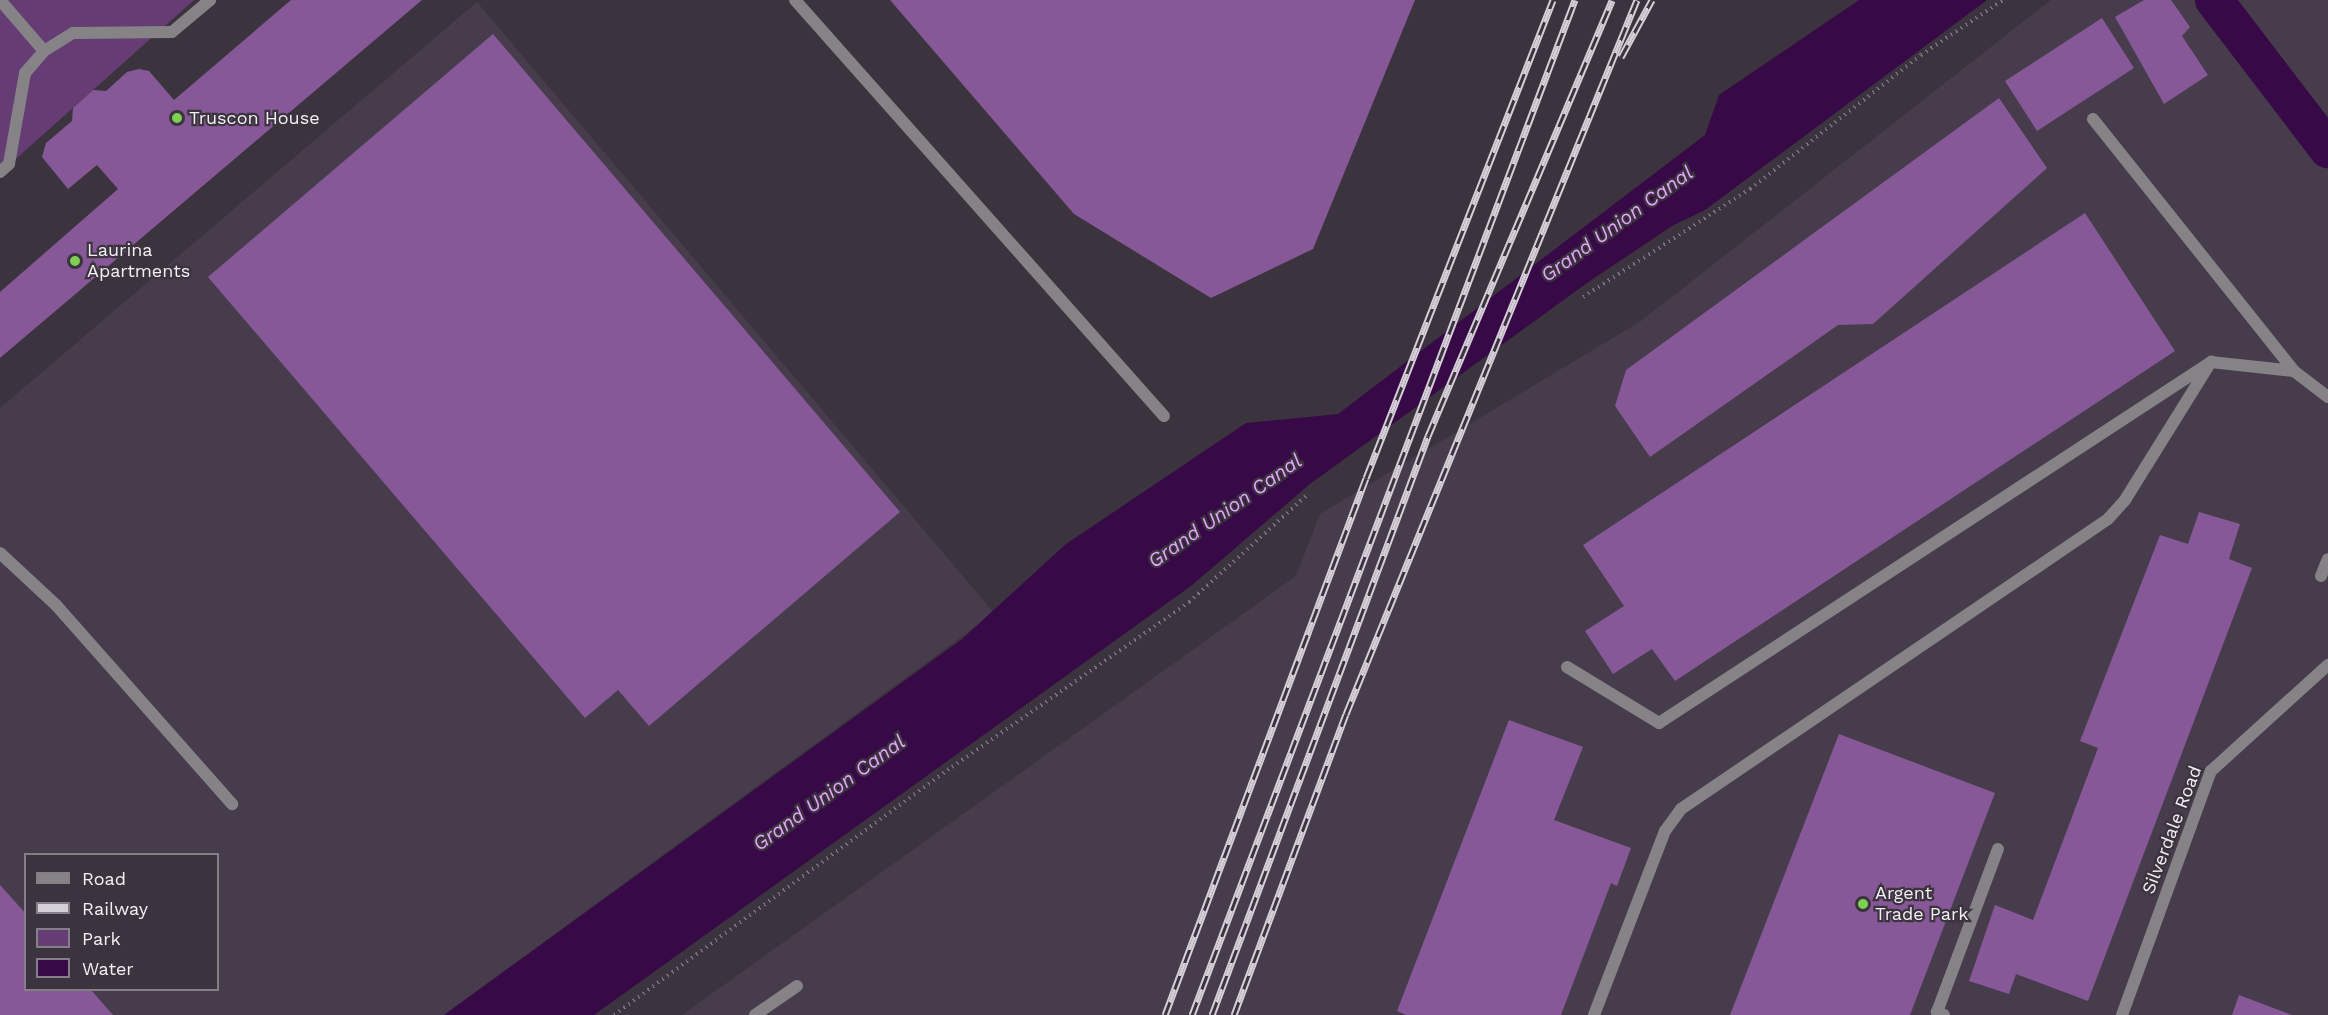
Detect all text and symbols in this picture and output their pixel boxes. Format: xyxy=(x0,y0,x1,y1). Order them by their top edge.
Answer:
place label: Truscon House xyxy=(189,107,320,129)
marker: Truscon House xyxy=(170,111,184,125)
water label: Grand Union Canal xyxy=(1536,161,1698,287)
place label: Laurina Apartments xyxy=(87,240,190,282)
marker: Laurina Apartments xyxy=(68,254,82,268)
water label: Grand Union Canal xyxy=(1143,449,1307,573)
water label: Grand Union Canal xyxy=(748,730,910,856)
street label: Silverdale Road xyxy=(2138,763,2206,897)
legend xyxy=(24,853,219,991)
text: Road xyxy=(82,868,126,889)
place label: Argent Trade Park xyxy=(1875,883,1968,926)
marker: Argent Trade Park xyxy=(1856,897,1870,911)
text: Railway xyxy=(82,898,148,919)
text: Park xyxy=(82,928,121,949)
text: Water xyxy=(82,958,134,979)

